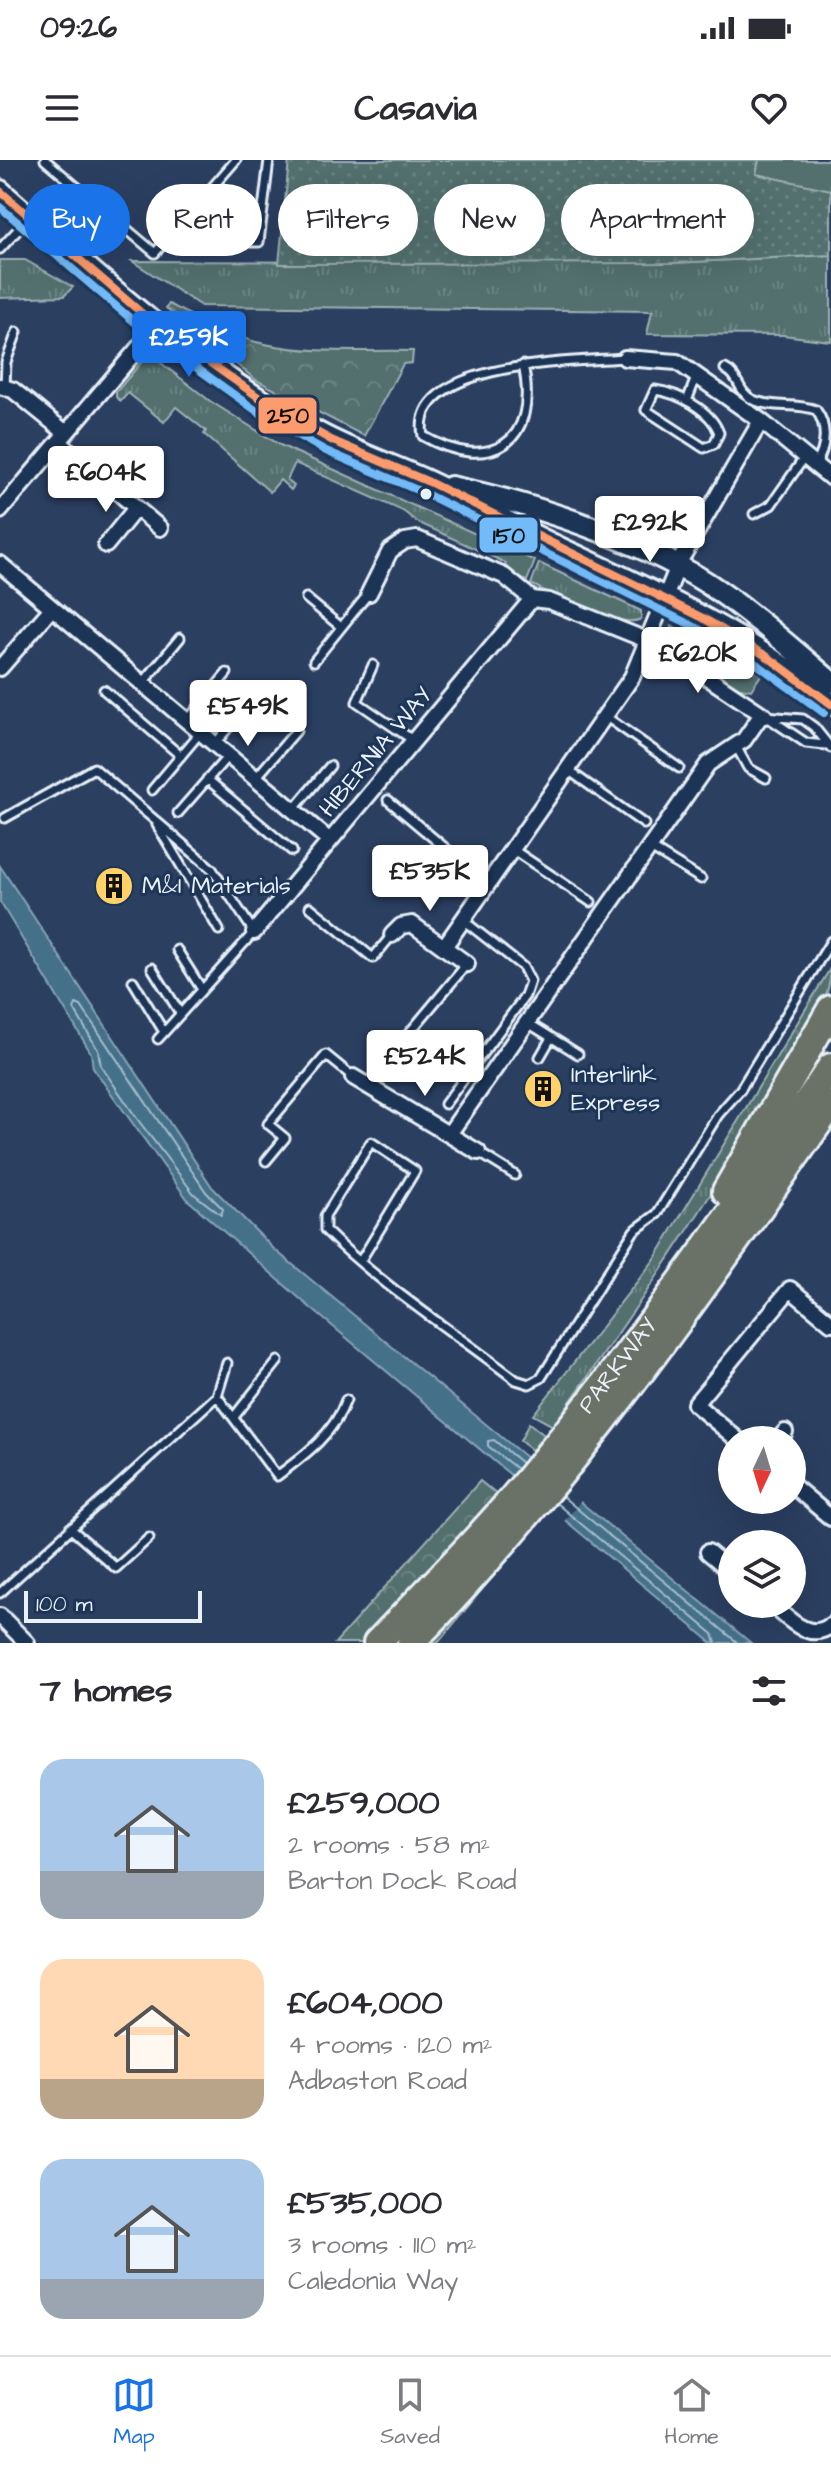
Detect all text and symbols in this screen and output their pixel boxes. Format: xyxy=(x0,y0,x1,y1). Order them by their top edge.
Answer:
text: 09:26 xyxy=(40,7,117,49)
text: Casavia xyxy=(354,83,477,134)
icon: menu xyxy=(40,86,84,130)
icon: heart xyxy=(747,86,791,130)
chip: Buy xyxy=(24,184,130,256)
chip: Rent xyxy=(146,184,262,256)
chip: Filters xyxy=(278,184,418,256)
chip: New xyxy=(434,184,545,256)
chip: Apartment xyxy=(561,184,754,256)
pin: £259K xyxy=(133,311,245,379)
text: £259K xyxy=(150,319,228,355)
line badge: 250 xyxy=(257,396,318,435)
text: 250 xyxy=(266,401,309,432)
pin: £604K xyxy=(50,446,162,514)
text: £604K xyxy=(66,454,146,490)
unlabelled marker xyxy=(418,486,434,502)
pin: £292K xyxy=(594,496,706,564)
text: £292K xyxy=(613,504,687,540)
line badge: 150 xyxy=(478,516,539,554)
text: 150 xyxy=(493,521,525,552)
pin: £620K xyxy=(642,627,754,695)
text: £620K xyxy=(659,635,737,671)
street label: HIBERNIA WAY xyxy=(311,679,441,825)
pin: £549K xyxy=(192,680,304,748)
text: £549K xyxy=(208,688,288,724)
pin: £535K xyxy=(374,845,486,913)
text: £535K xyxy=(390,853,470,889)
building icon: M&I Materials xyxy=(93,865,135,907)
place label: M&I Materials xyxy=(142,869,291,903)
pin: £524K xyxy=(369,1030,481,1098)
text: £524K xyxy=(385,1038,465,1074)
place label: Interlink Express xyxy=(571,1058,660,1120)
building icon: Interlink Express xyxy=(522,1068,564,1110)
street label: PARKWAY xyxy=(570,1310,666,1421)
north arrow xyxy=(718,1426,806,1514)
map controls xyxy=(718,1426,806,1618)
button: layers xyxy=(718,1530,806,1618)
scale bar xyxy=(24,1587,202,1623)
text: 100 m xyxy=(36,1589,93,1620)
text: 7 homes xyxy=(40,1667,172,1715)
icon: filters xyxy=(747,1669,791,1713)
text: £259,000 xyxy=(288,1779,440,1827)
icon: home xyxy=(104,1791,200,1887)
text: 2 rooms · 58 m² xyxy=(288,1827,490,1863)
text: Barton Dock Road xyxy=(288,1863,517,1899)
text: £604,000 xyxy=(288,1979,443,2027)
icon: home xyxy=(104,1991,200,2087)
text: 4 rooms · 120 m² xyxy=(288,2027,492,2063)
text: Adbaston Road xyxy=(288,2063,467,2099)
text: £535,000 xyxy=(288,2179,442,2227)
icon: home xyxy=(104,2191,200,2287)
text: 3 rooms · 110 m² xyxy=(288,2227,476,2263)
text: Caledonia Way xyxy=(288,2263,458,2299)
tab: Map xyxy=(112,2373,156,2452)
tab: Saved xyxy=(380,2373,440,2452)
tab: Home xyxy=(664,2373,719,2452)

